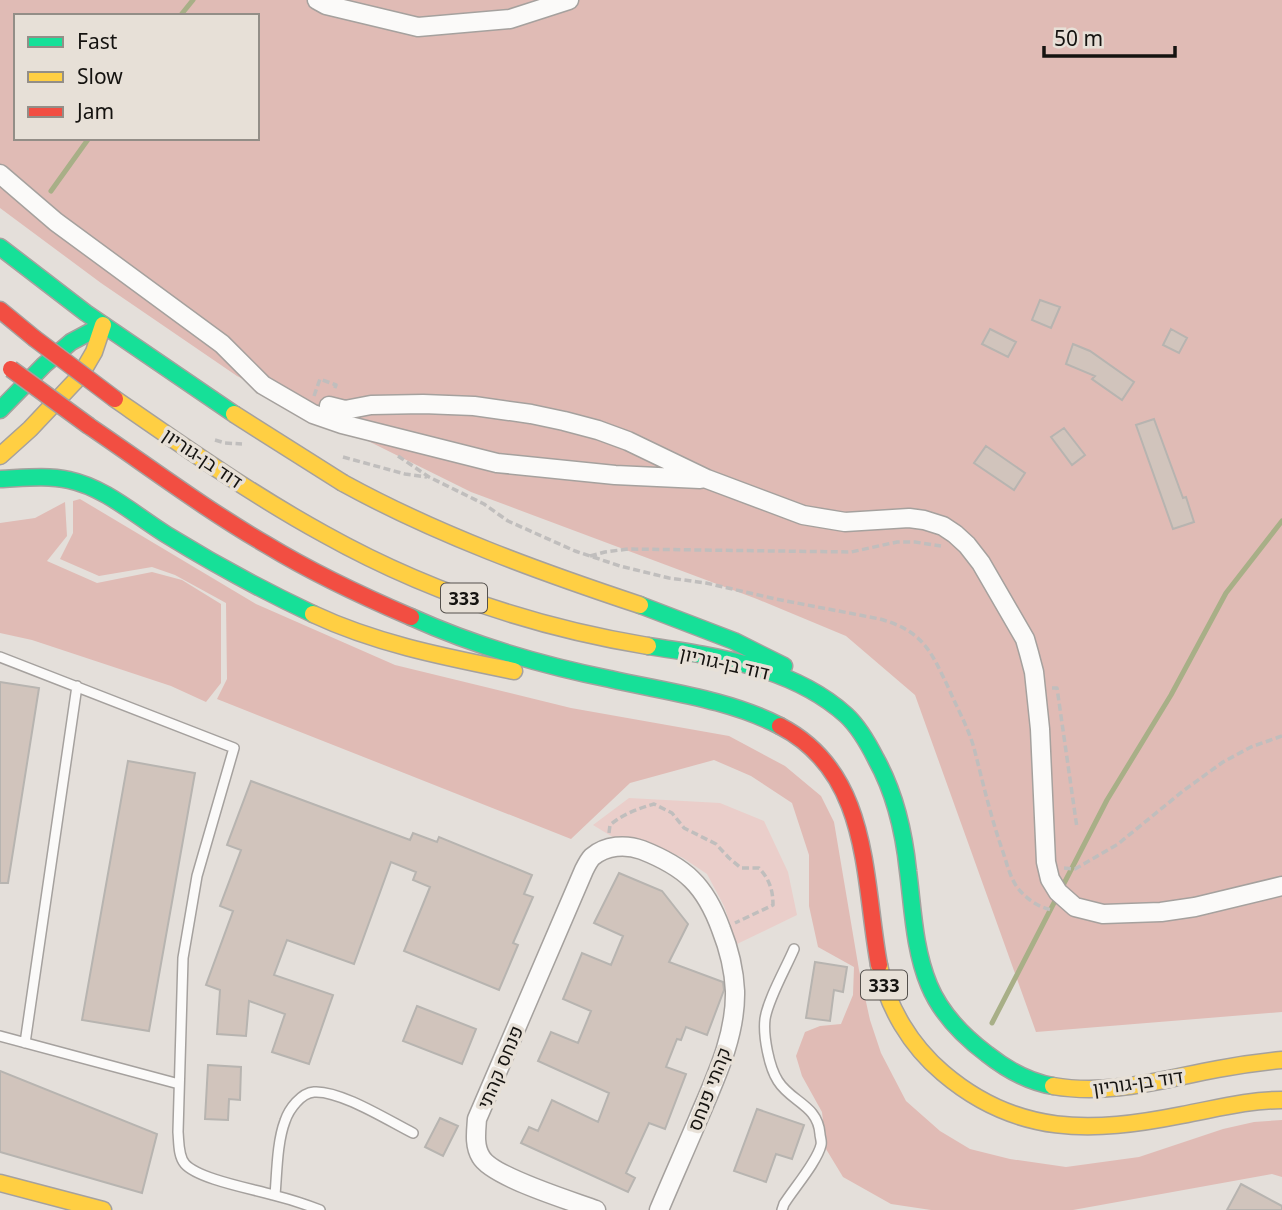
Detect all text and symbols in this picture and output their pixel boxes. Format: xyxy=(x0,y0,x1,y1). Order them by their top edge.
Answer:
legend xyxy=(14,14,259,140)
scale bar xyxy=(1044,14,1175,58)
text: 50 m xyxy=(1054,24,1103,52)
text: Fast xyxy=(77,27,118,55)
text: Slow xyxy=(77,62,123,90)
text: Jam xyxy=(75,97,114,125)
street label: דוד בן-גוריון xyxy=(158,422,248,494)
road number: 333 xyxy=(441,584,487,612)
street label: דוד בן-גוריון xyxy=(678,640,772,686)
road number: 333 xyxy=(861,970,907,1000)
street label: פנחס קהתי xyxy=(471,1021,529,1113)
street label: קהתי פנחס xyxy=(681,1043,737,1135)
street label: דוד בן-גוריון xyxy=(1091,1063,1185,1101)

